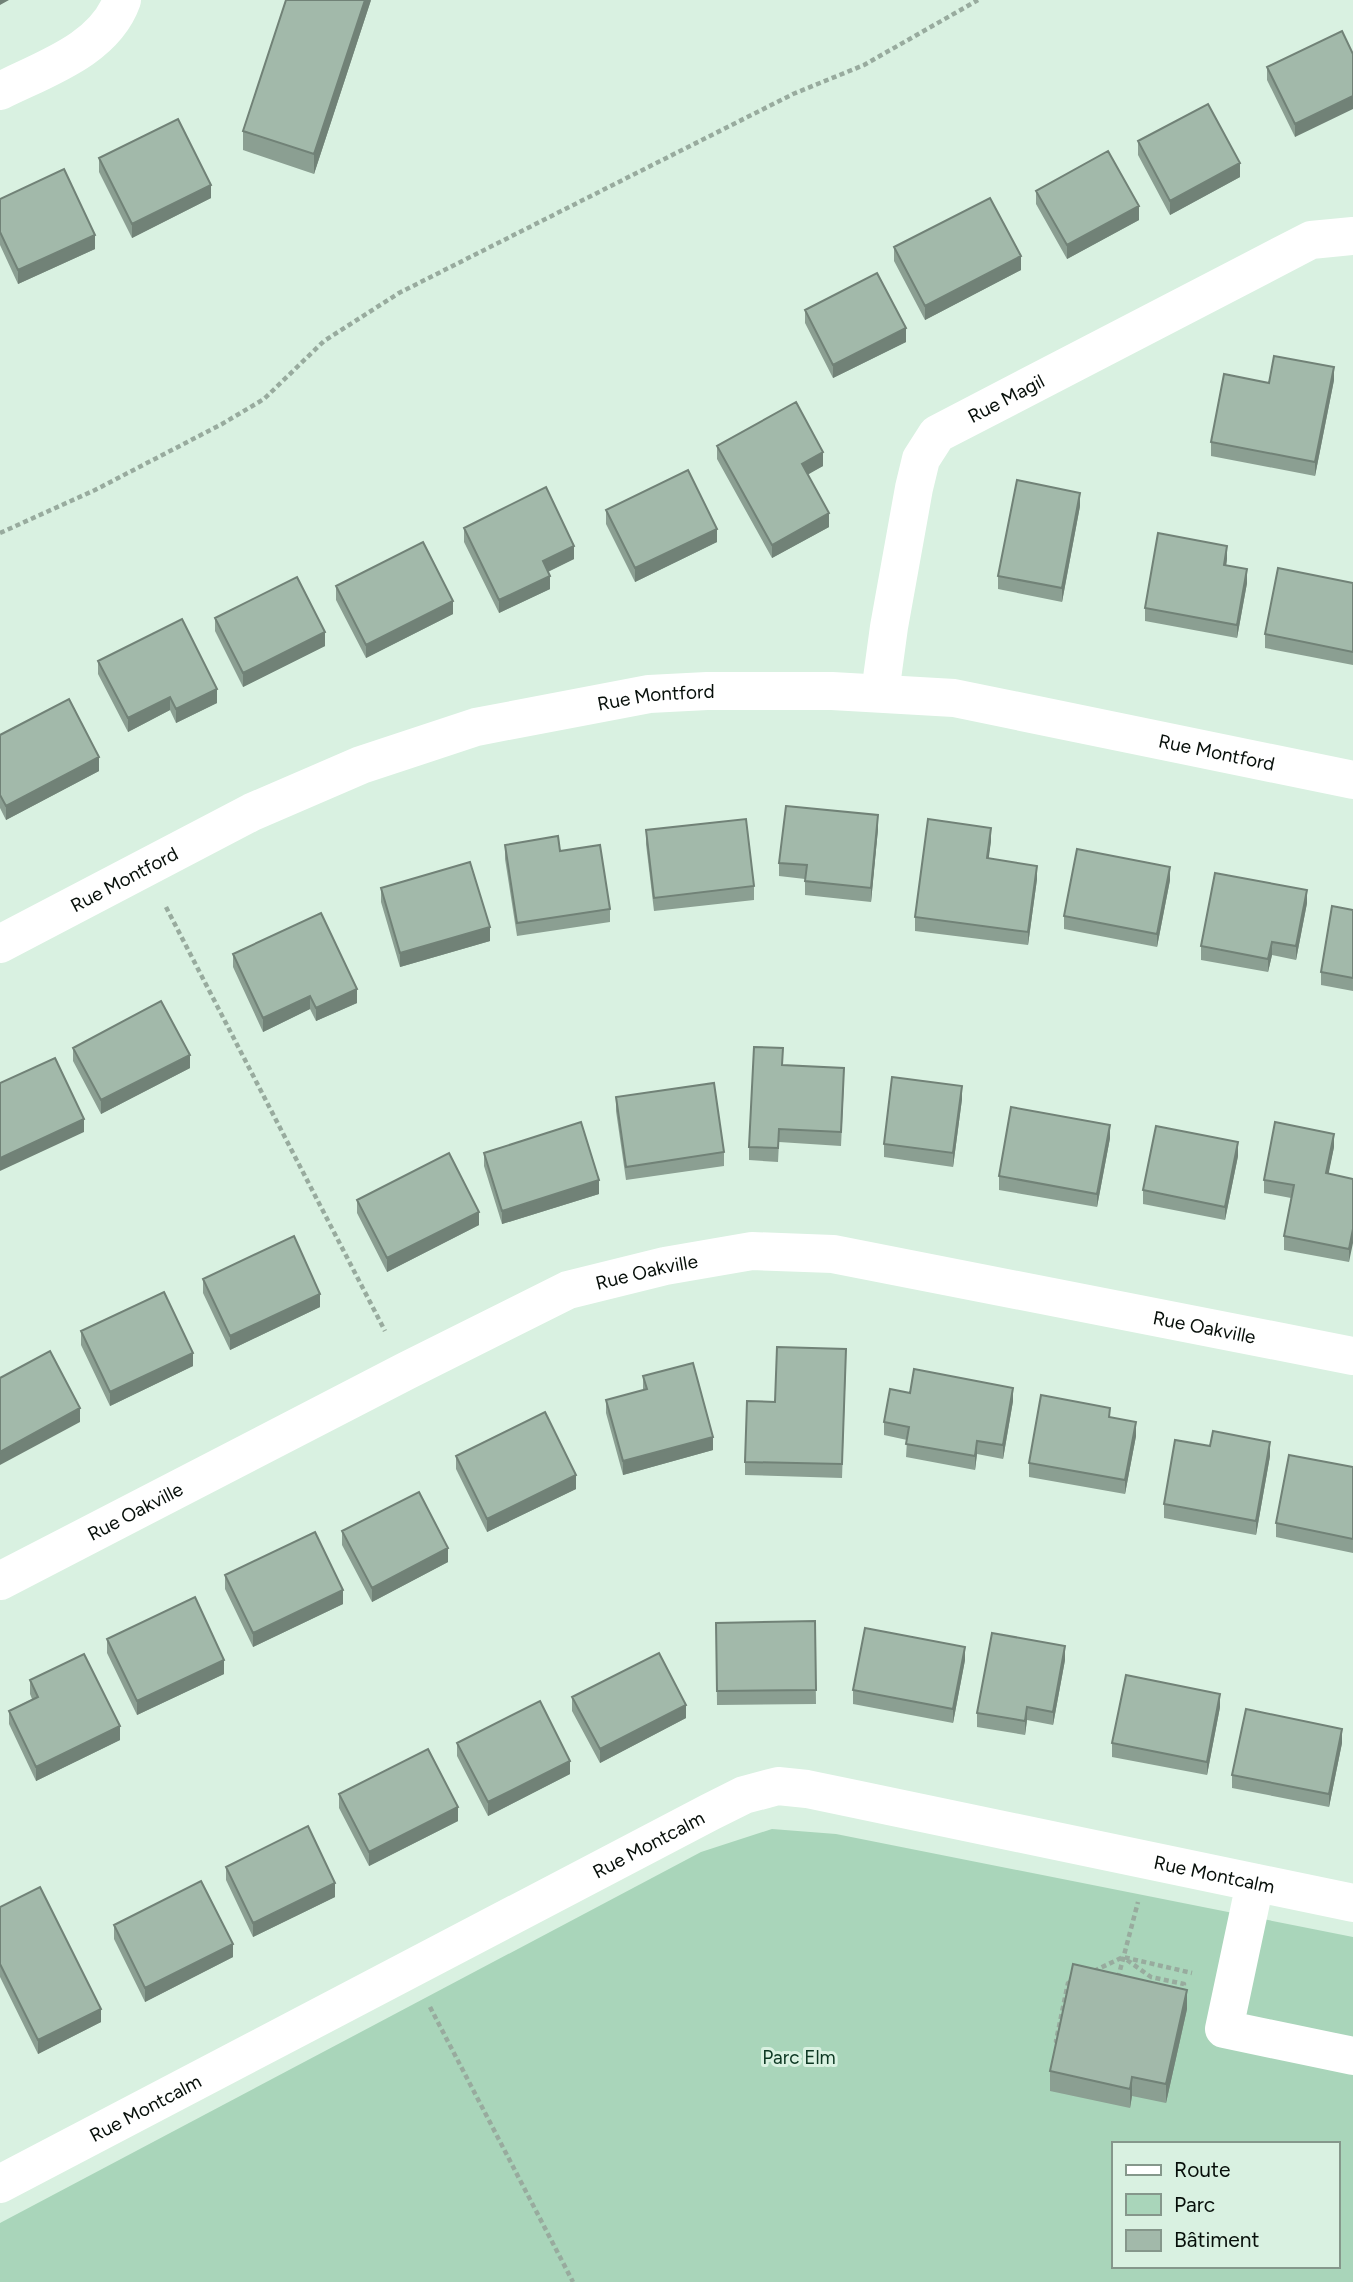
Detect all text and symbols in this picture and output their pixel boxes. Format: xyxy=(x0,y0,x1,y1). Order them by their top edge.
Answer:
street label: Rue Magil xyxy=(964,369,1048,428)
street label: Rue Montford xyxy=(595,680,715,716)
street label: Rue Montford xyxy=(1157,729,1277,776)
street label: Rue Montford xyxy=(67,842,182,917)
street label: Rue Oakville xyxy=(593,1250,700,1295)
street label: Rue Oakville xyxy=(1151,1306,1258,1349)
street label: Rue Oakville xyxy=(84,1477,187,1546)
street label: Rue Montcalm xyxy=(589,1806,708,1883)
street label: Rue Montcalm xyxy=(1152,1851,1277,1898)
park label: Parc Elm xyxy=(762,2046,836,2069)
street label: Rue Montcalm xyxy=(86,2070,205,2147)
legend xyxy=(1112,2142,1339,2268)
text: Route xyxy=(1174,2157,1230,2182)
text: Parc xyxy=(1174,2192,1215,2217)
text: Bâtiment xyxy=(1174,2227,1259,2252)

